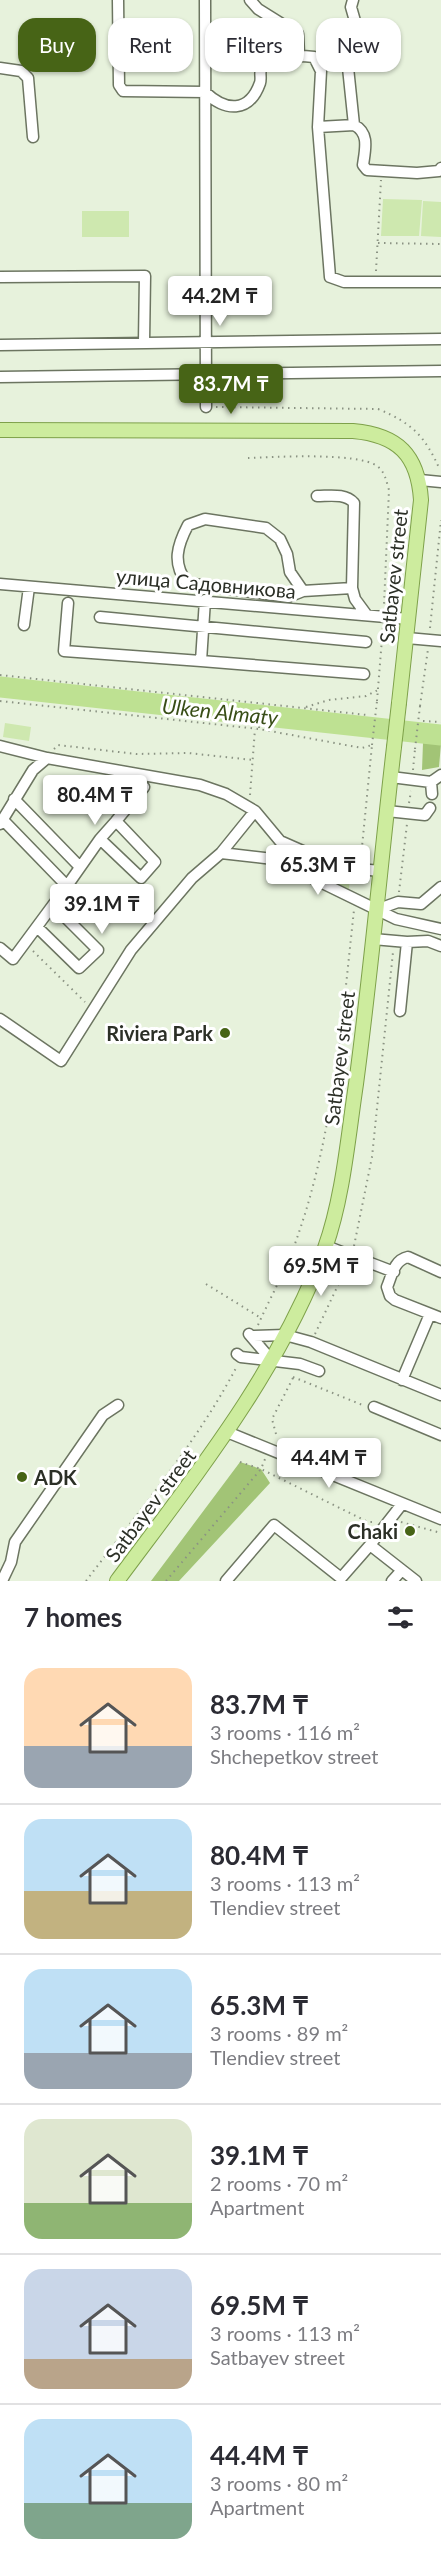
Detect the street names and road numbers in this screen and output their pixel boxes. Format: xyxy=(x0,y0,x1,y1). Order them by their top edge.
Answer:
street label: Satbayev street xyxy=(374,508,412,644)
street label: улица Садовникова xyxy=(115,563,297,603)
street label: Satbayev street xyxy=(319,990,359,1126)
street label: Satbayev street xyxy=(100,1444,200,1566)

